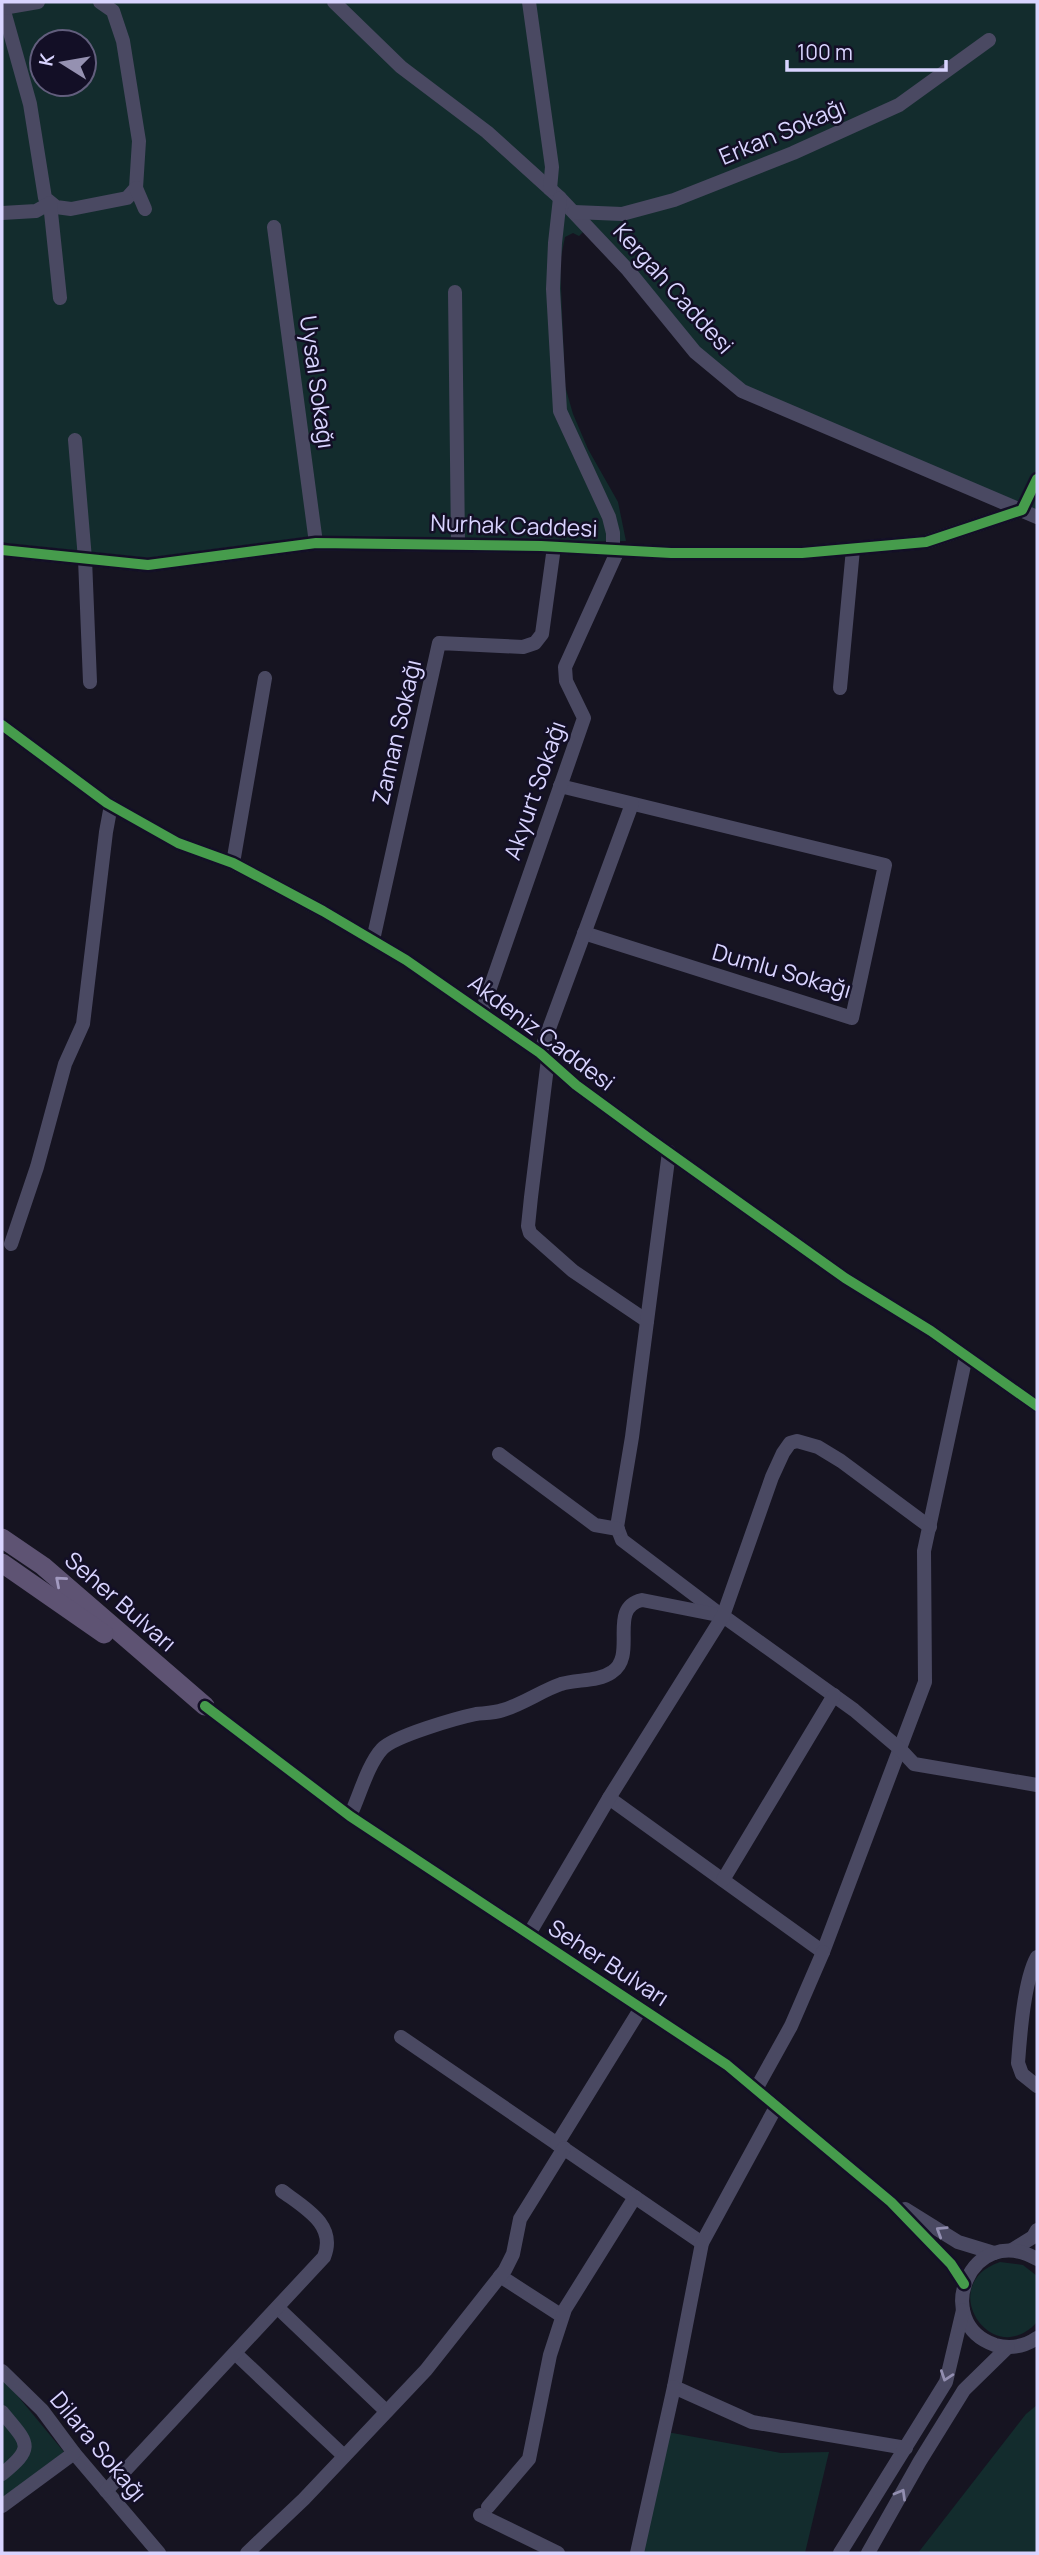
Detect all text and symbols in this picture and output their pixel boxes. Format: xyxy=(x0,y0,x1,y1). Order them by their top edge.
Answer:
north arrow xyxy=(28,28,98,98)
scale bar xyxy=(787,28,946,72)
text: 100 m xyxy=(797,38,853,66)
text: K xyxy=(32,51,60,68)
street label: Erkan Sokağı xyxy=(714,90,850,172)
street label: Kergah Caddesi xyxy=(607,216,741,360)
street label: Uysal Sokağı xyxy=(293,313,343,451)
street label: Nurhak Caddesi xyxy=(430,506,598,544)
street label: Zaman Sokağı xyxy=(364,656,428,808)
street label: Akyurt Sokağı xyxy=(495,716,573,864)
street label: Dumlu Sokağı xyxy=(709,935,855,1005)
street label: Akdeniz Caddesi xyxy=(462,966,622,1098)
street label: Seher Bulvarı xyxy=(58,1544,184,1658)
one-way arrow xyxy=(55,1577,68,1589)
street label: Seher Bulvarı xyxy=(542,1911,676,2013)
one-way arrow xyxy=(936,2227,949,2240)
one-way arrow xyxy=(940,2369,954,2381)
street label: Dilara Sokağı xyxy=(43,2384,155,2508)
one-way arrow xyxy=(893,2488,906,2501)

